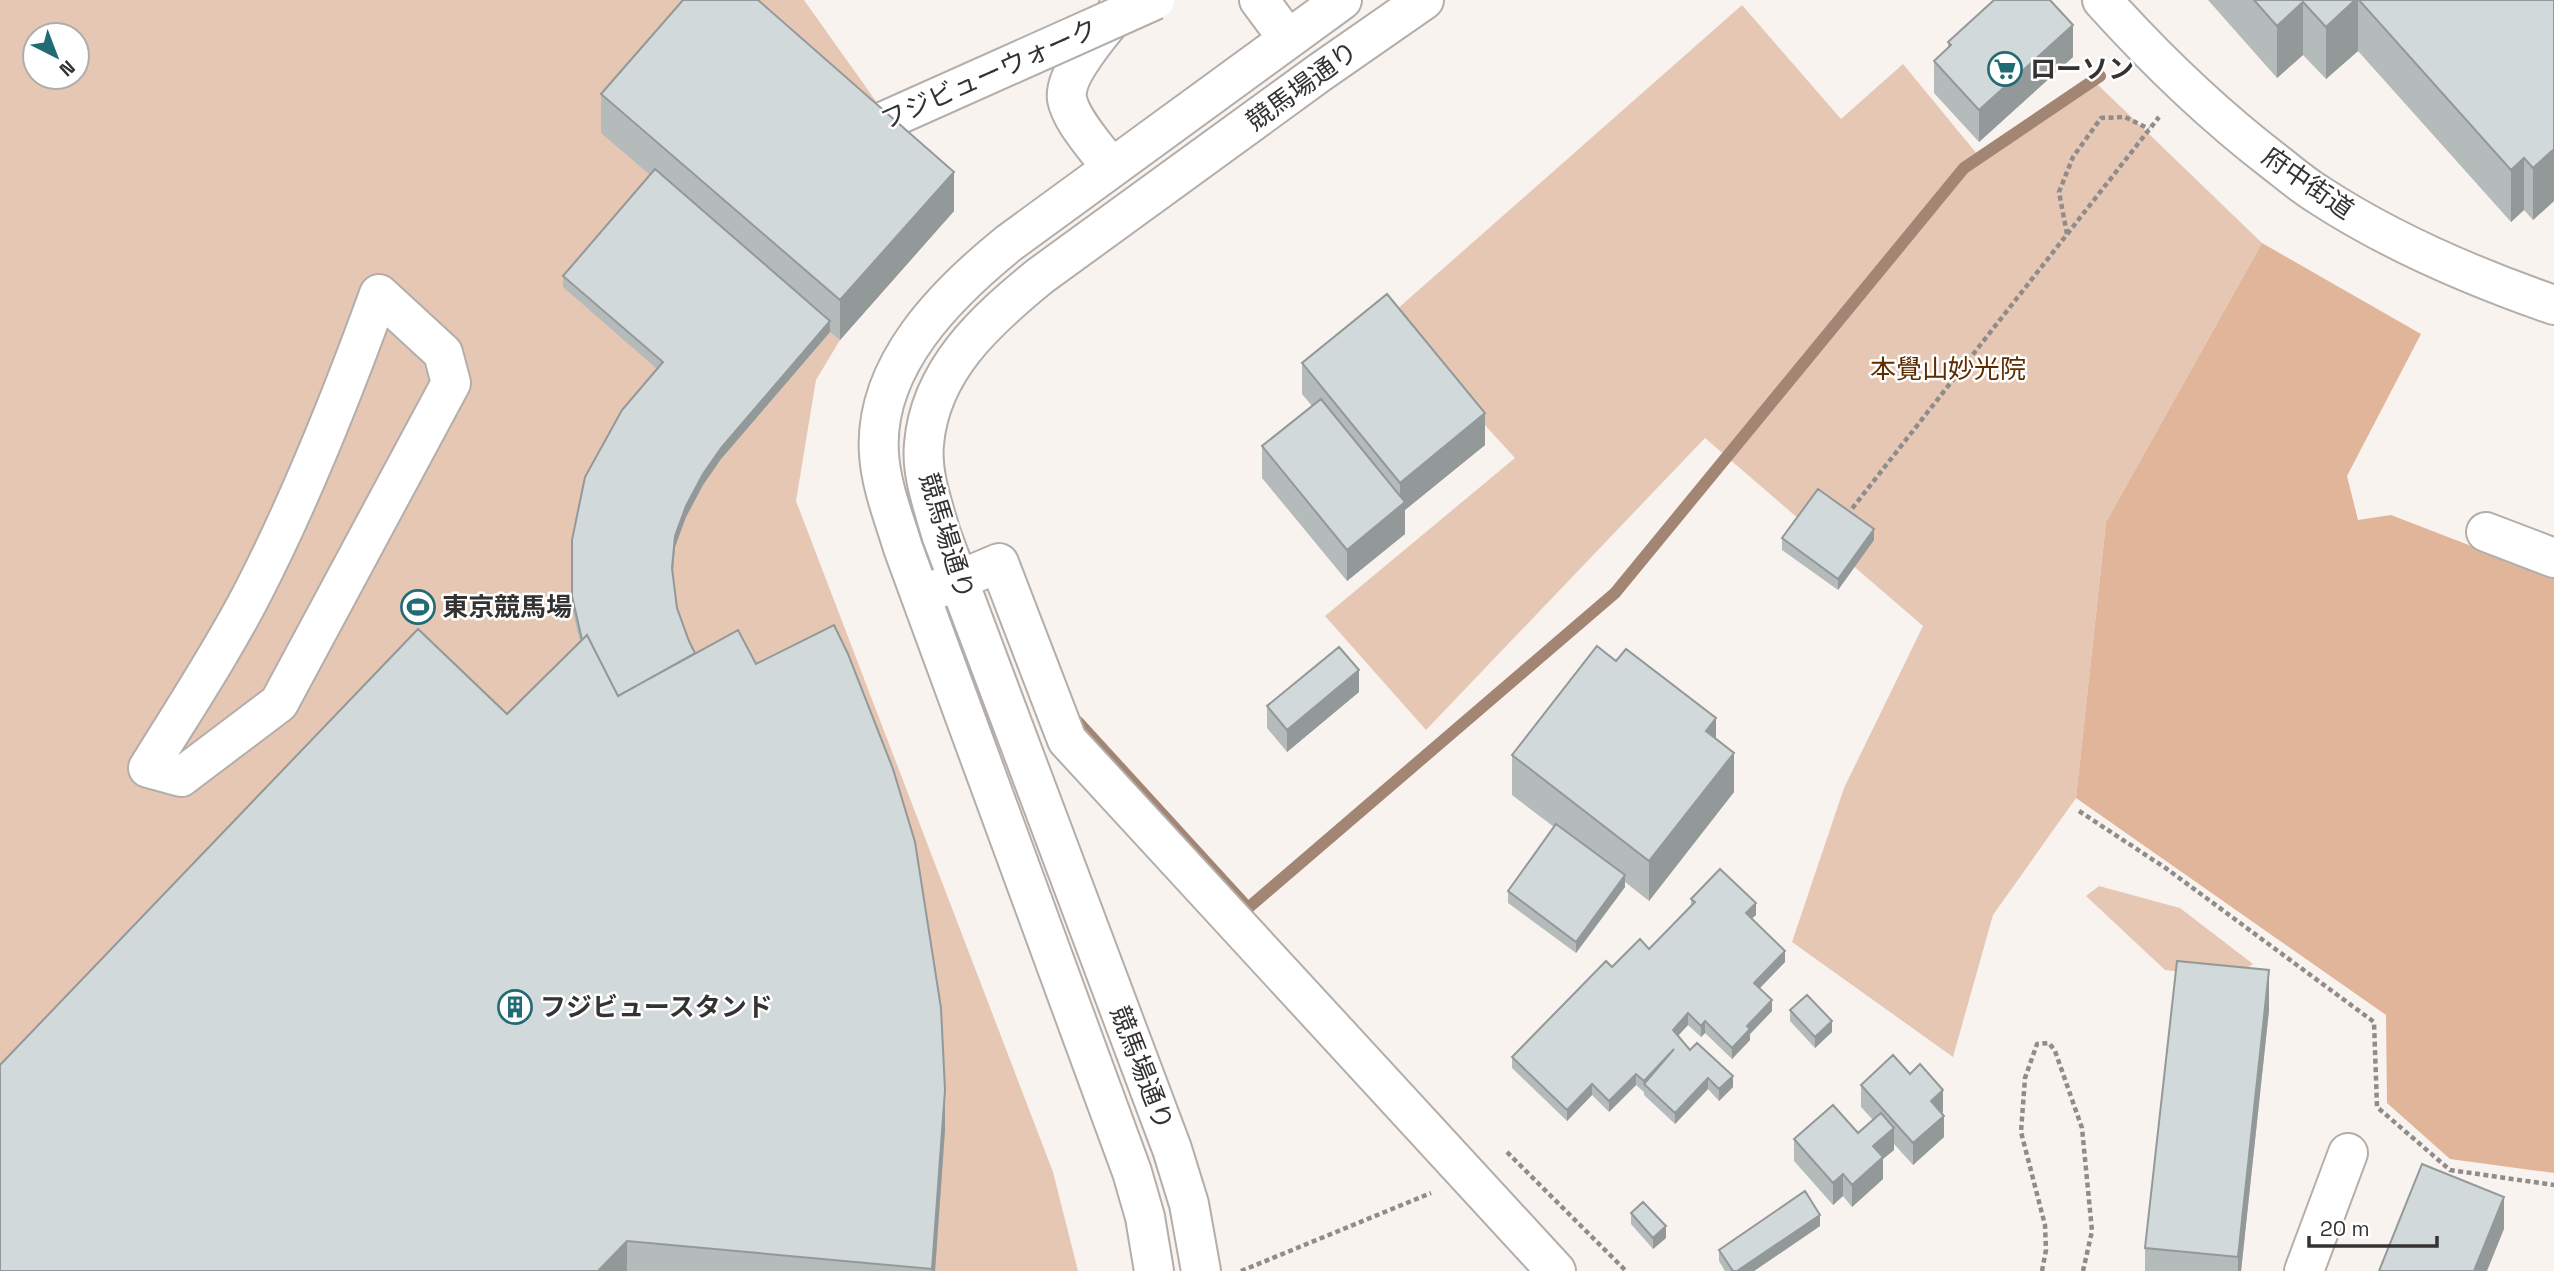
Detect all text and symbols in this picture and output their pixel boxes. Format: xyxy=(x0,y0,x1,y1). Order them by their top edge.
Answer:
street label: フジビューウォーク xyxy=(875,11,1103,137)
north arrow xyxy=(21,21,91,91)
street label: 競馬場通り xyxy=(1239,34,1365,138)
supermarket icon: ローソン xyxy=(1986,50,2024,88)
place label: ローソン xyxy=(2030,52,2134,86)
text: N xyxy=(54,55,80,82)
street label: 府中街道 xyxy=(2256,139,2360,227)
park label: 本覺山妙光院 xyxy=(1870,352,2026,386)
street label: 競馬場通り xyxy=(912,469,982,603)
sports icon: 東京競馬場 xyxy=(399,588,437,626)
place label: 東京競馬場 xyxy=(442,590,572,624)
building icon: フジビュースタンド xyxy=(496,988,534,1026)
place label: フジビュースタンド xyxy=(540,990,773,1024)
street label: 競馬場通り xyxy=(1103,1001,1181,1135)
scale bar xyxy=(2309,1204,2437,1248)
text: 20 m xyxy=(2320,1215,2370,1242)

